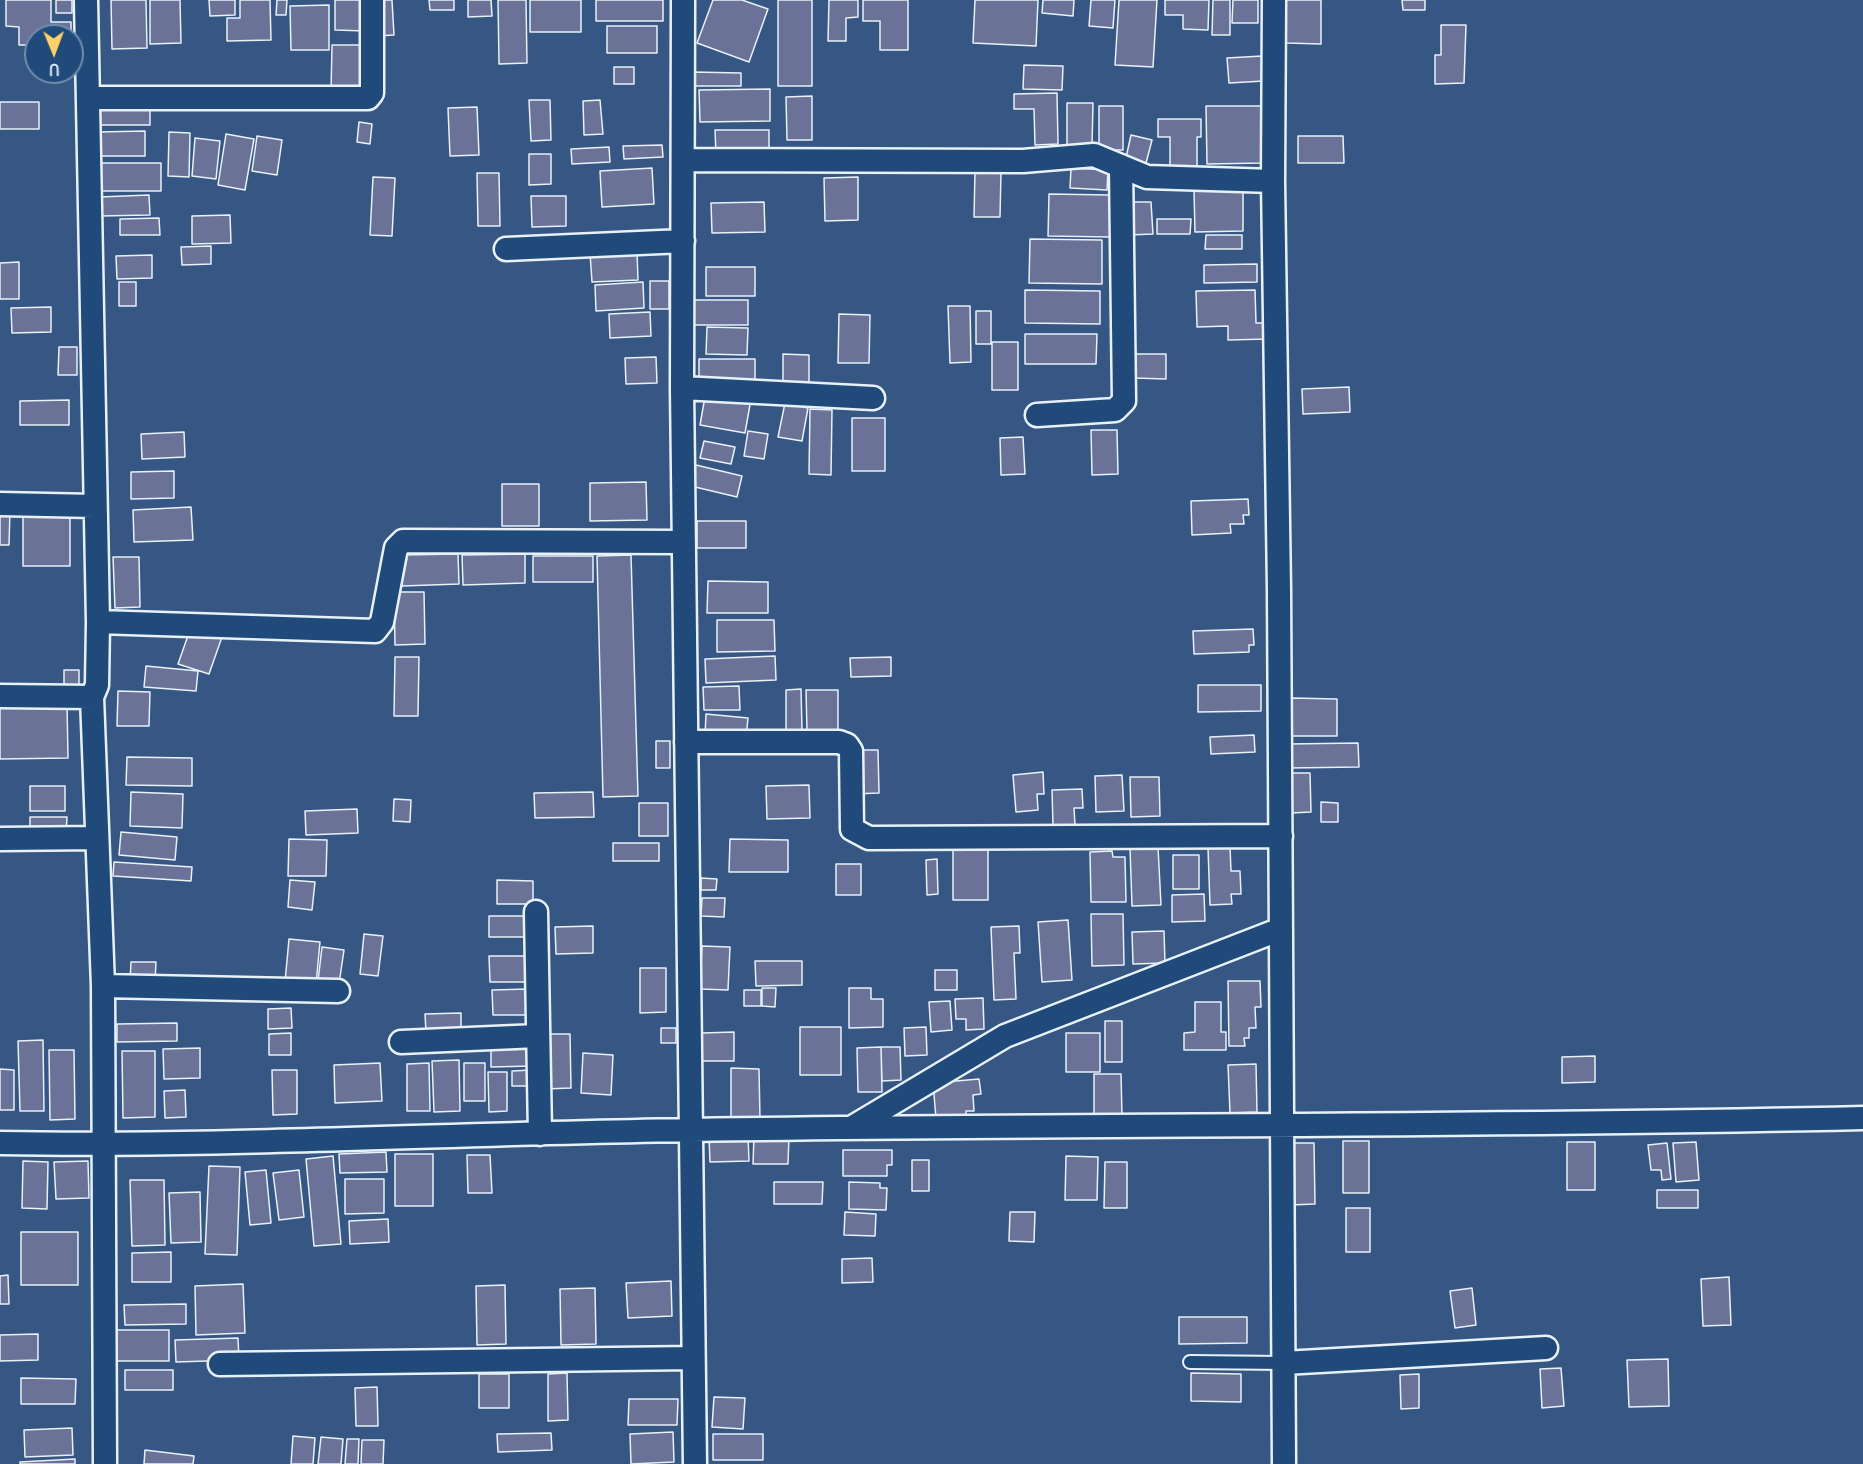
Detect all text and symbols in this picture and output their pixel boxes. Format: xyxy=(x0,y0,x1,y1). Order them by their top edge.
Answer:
north arrow xyxy=(24,24,84,84)
text: U xyxy=(49,60,60,80)

